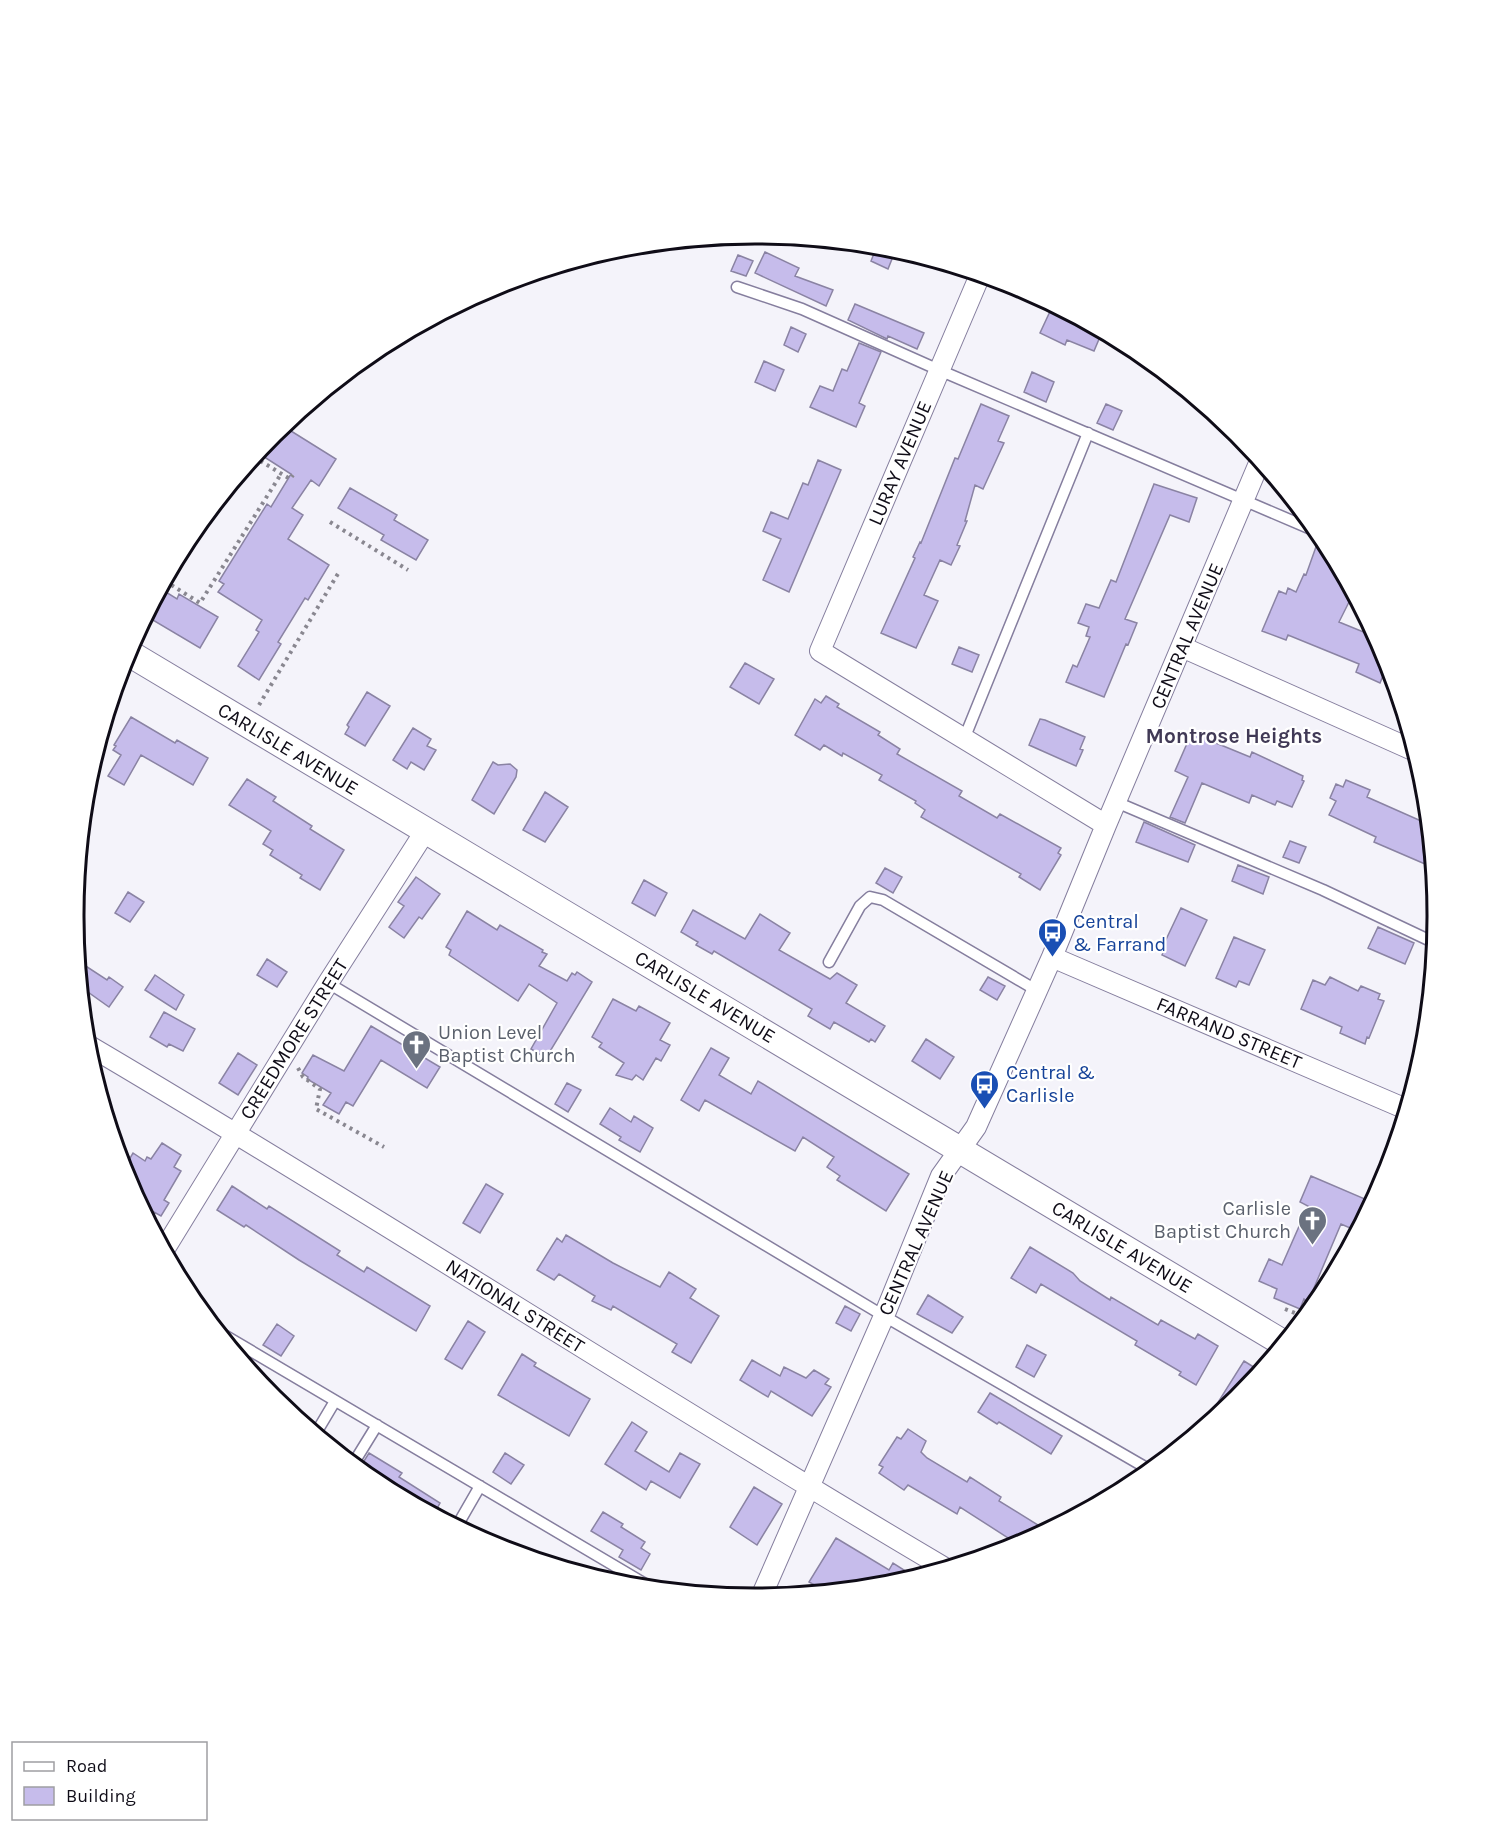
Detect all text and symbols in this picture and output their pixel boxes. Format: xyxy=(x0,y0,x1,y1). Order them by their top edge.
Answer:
street label: LURAY AVENUE xyxy=(863,397,937,529)
street label: CENTRAL AVENUE xyxy=(1146,560,1228,712)
street label: CARLISLE AVENUE xyxy=(214,698,362,800)
district label: Montrose Heights xyxy=(1146,724,1322,748)
place label: Central & Farrand xyxy=(1073,910,1166,956)
bus stop icon: Central & Farrand xyxy=(1036,916,1068,958)
street label: CARLISLE AVENUE xyxy=(631,946,779,1048)
street label: CREEDMORE STREET xyxy=(235,954,353,1124)
street label: FARRAND STREET xyxy=(1153,992,1305,1074)
place label: Union Level Baptist Church xyxy=(438,1021,575,1067)
church icon: Union Level Baptist Church xyxy=(401,1028,433,1070)
place label: Central & Carlisle xyxy=(1006,1061,1095,1107)
bus stop icon: Central & Carlisle xyxy=(969,1068,1001,1110)
street label: CENTRAL AVENUE xyxy=(874,1167,958,1319)
street label: CARLISLE AVENUE xyxy=(1048,1196,1196,1298)
place label: Carlisle Baptist Church xyxy=(1154,1197,1291,1243)
church icon: Carlisle Baptist Church xyxy=(1296,1204,1328,1246)
street label: NATIONAL STREET xyxy=(441,1254,589,1358)
legend xyxy=(12,1742,207,1820)
text: Road xyxy=(66,1755,107,1777)
text: Building xyxy=(66,1785,136,1807)

